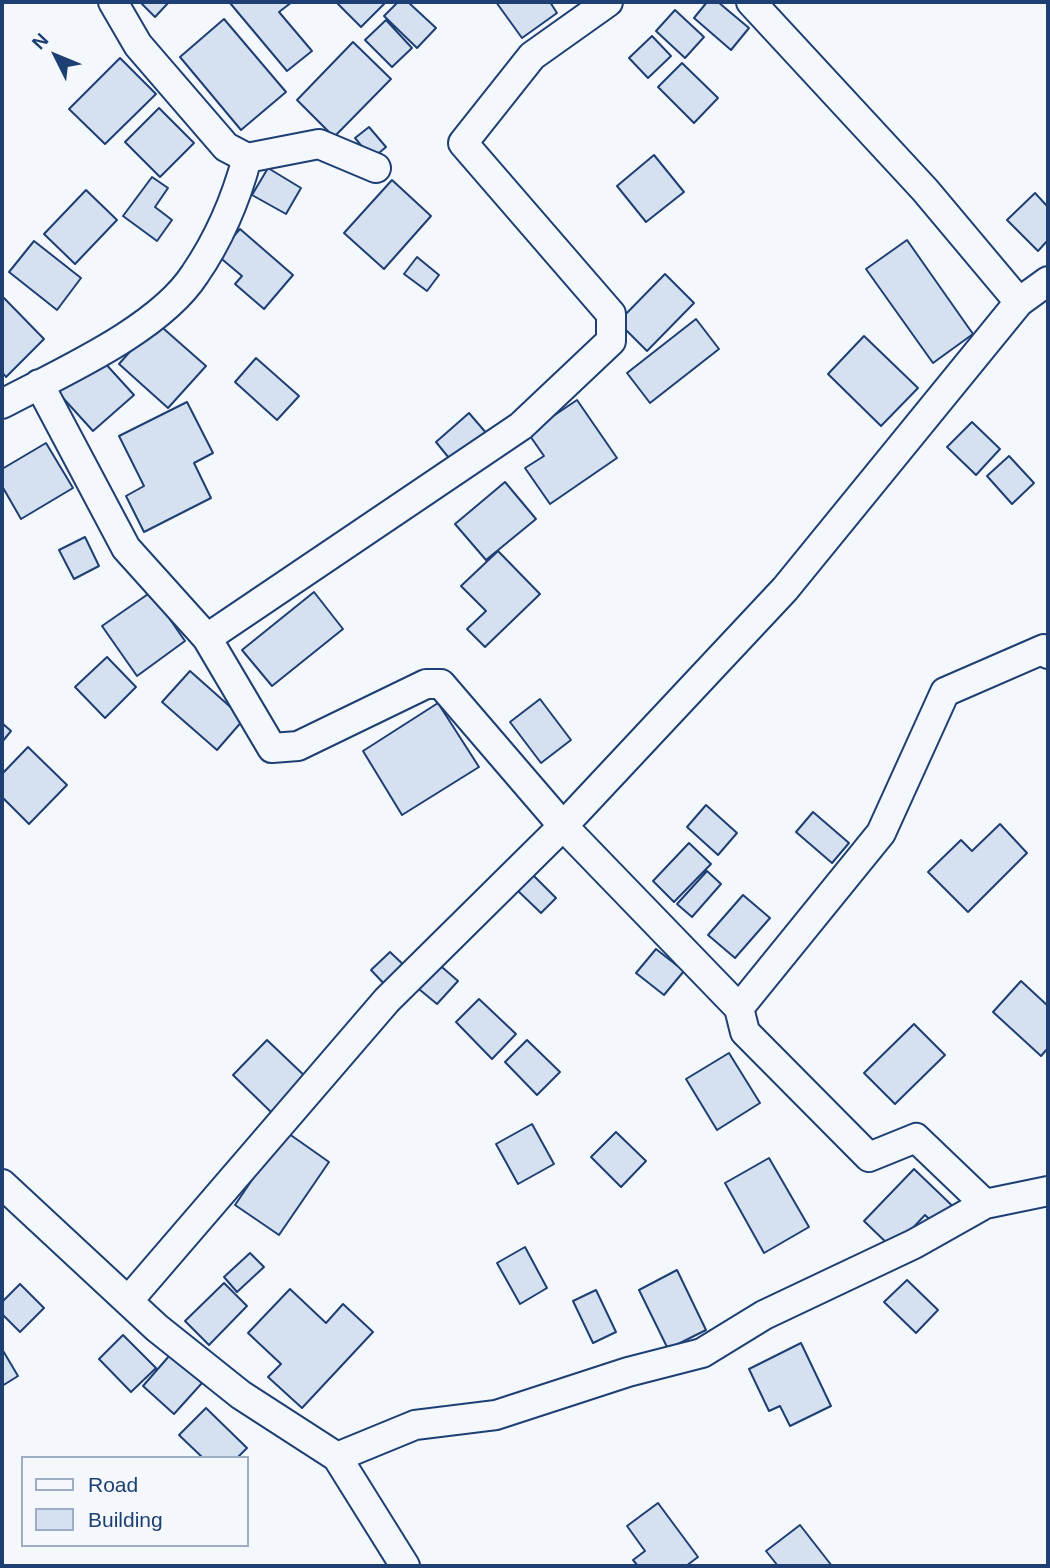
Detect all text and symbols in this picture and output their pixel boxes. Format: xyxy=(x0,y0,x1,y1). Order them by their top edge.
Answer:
north arrow xyxy=(21,21,91,91)
text: N xyxy=(28,29,53,54)
legend xyxy=(21,1456,248,1547)
text: Road xyxy=(88,1473,138,1496)
text: Building xyxy=(88,1508,163,1531)

